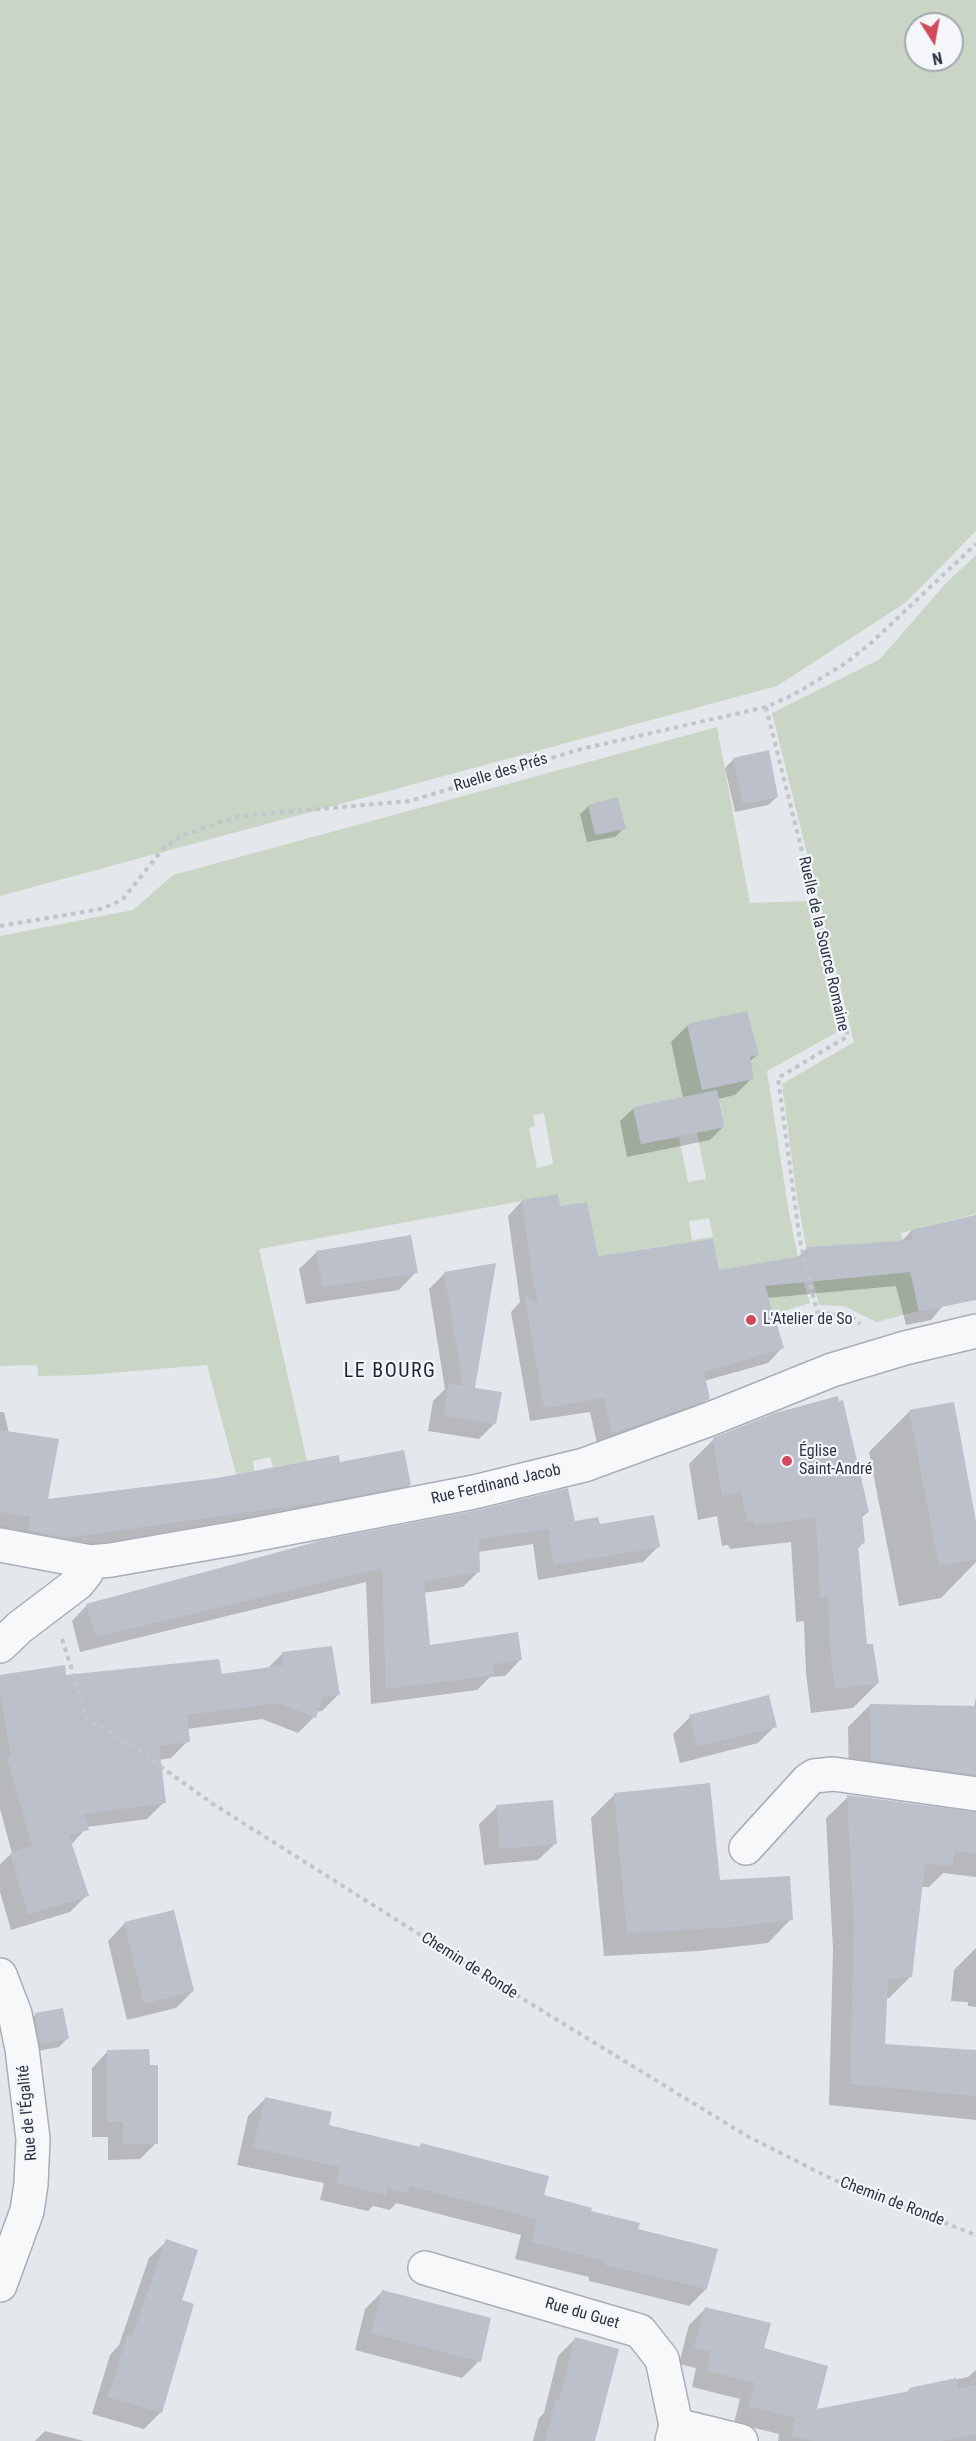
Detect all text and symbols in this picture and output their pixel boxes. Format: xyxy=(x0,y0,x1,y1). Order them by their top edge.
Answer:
north arrow xyxy=(904,12,964,72)
text: N xyxy=(931,48,944,68)
street label: Ruelle des Prés xyxy=(452,750,550,796)
street label: Ruelle de la Source Romaine xyxy=(794,855,852,1033)
place label: L'Atelier de So xyxy=(763,1310,853,1330)
marker: L'Atelier de So xyxy=(744,1313,758,1327)
district label: LE BOURG xyxy=(344,1360,436,1384)
place label: Église Saint-André xyxy=(799,1442,872,1480)
marker: Église Saint-André xyxy=(780,1454,794,1468)
street label: Rue Ferdinand Jacob xyxy=(429,1461,563,1509)
street label: Chemin de Ronde xyxy=(417,1929,521,2003)
street label: Rue de l'Égalité xyxy=(14,2064,42,2162)
street label: Chemin de Ronde xyxy=(837,2173,947,2231)
street label: Rue du Guet xyxy=(543,2294,621,2334)

